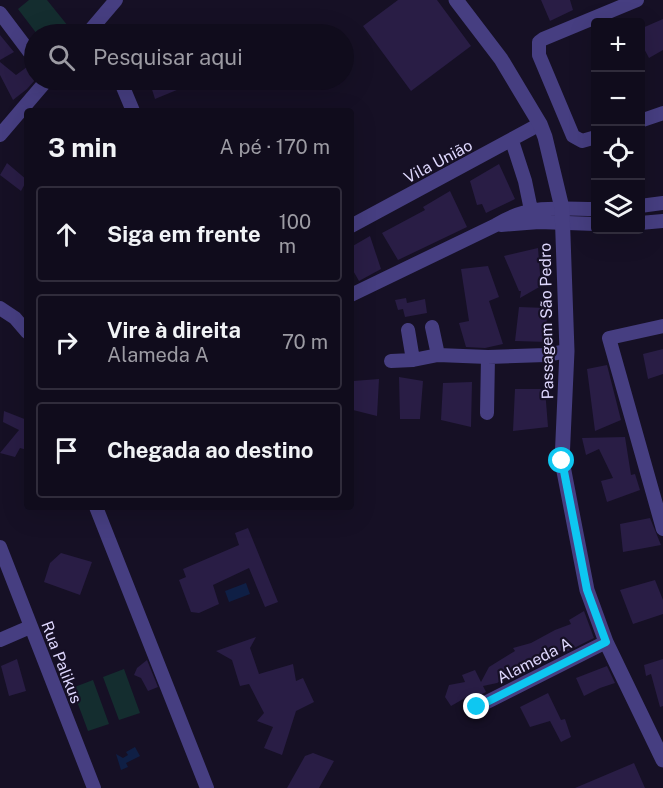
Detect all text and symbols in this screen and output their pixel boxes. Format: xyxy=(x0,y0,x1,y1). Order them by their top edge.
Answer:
map controls xyxy=(591,18,645,234)
button: + xyxy=(591,18,645,72)
search box xyxy=(24,24,354,90)
icon: search xyxy=(45,41,78,74)
text: Pesquisar aqui xyxy=(93,44,243,70)
button: − xyxy=(591,72,645,126)
button: locate xyxy=(591,126,645,180)
text: 3 min xyxy=(48,132,117,163)
text: A pé · 170 m xyxy=(219,135,330,159)
street label: Vila União xyxy=(401,136,476,187)
button: layers xyxy=(591,180,645,234)
text: 100 m xyxy=(279,210,311,258)
icon: ahead xyxy=(50,218,83,251)
text: Siga em frente xyxy=(107,221,261,247)
street label: Passagem São Pedro xyxy=(536,243,557,399)
text: Vire à direita xyxy=(107,317,241,343)
icon: right xyxy=(50,326,83,359)
text: 70 m xyxy=(282,330,328,354)
text: Alameda A xyxy=(107,343,209,367)
icon: arrive xyxy=(50,434,83,467)
text: Chegada ao destino xyxy=(107,437,313,463)
route start xyxy=(548,447,574,473)
street label: Rua Palikus xyxy=(37,618,86,706)
street label: Alameda A xyxy=(494,633,575,687)
route end xyxy=(463,693,489,719)

